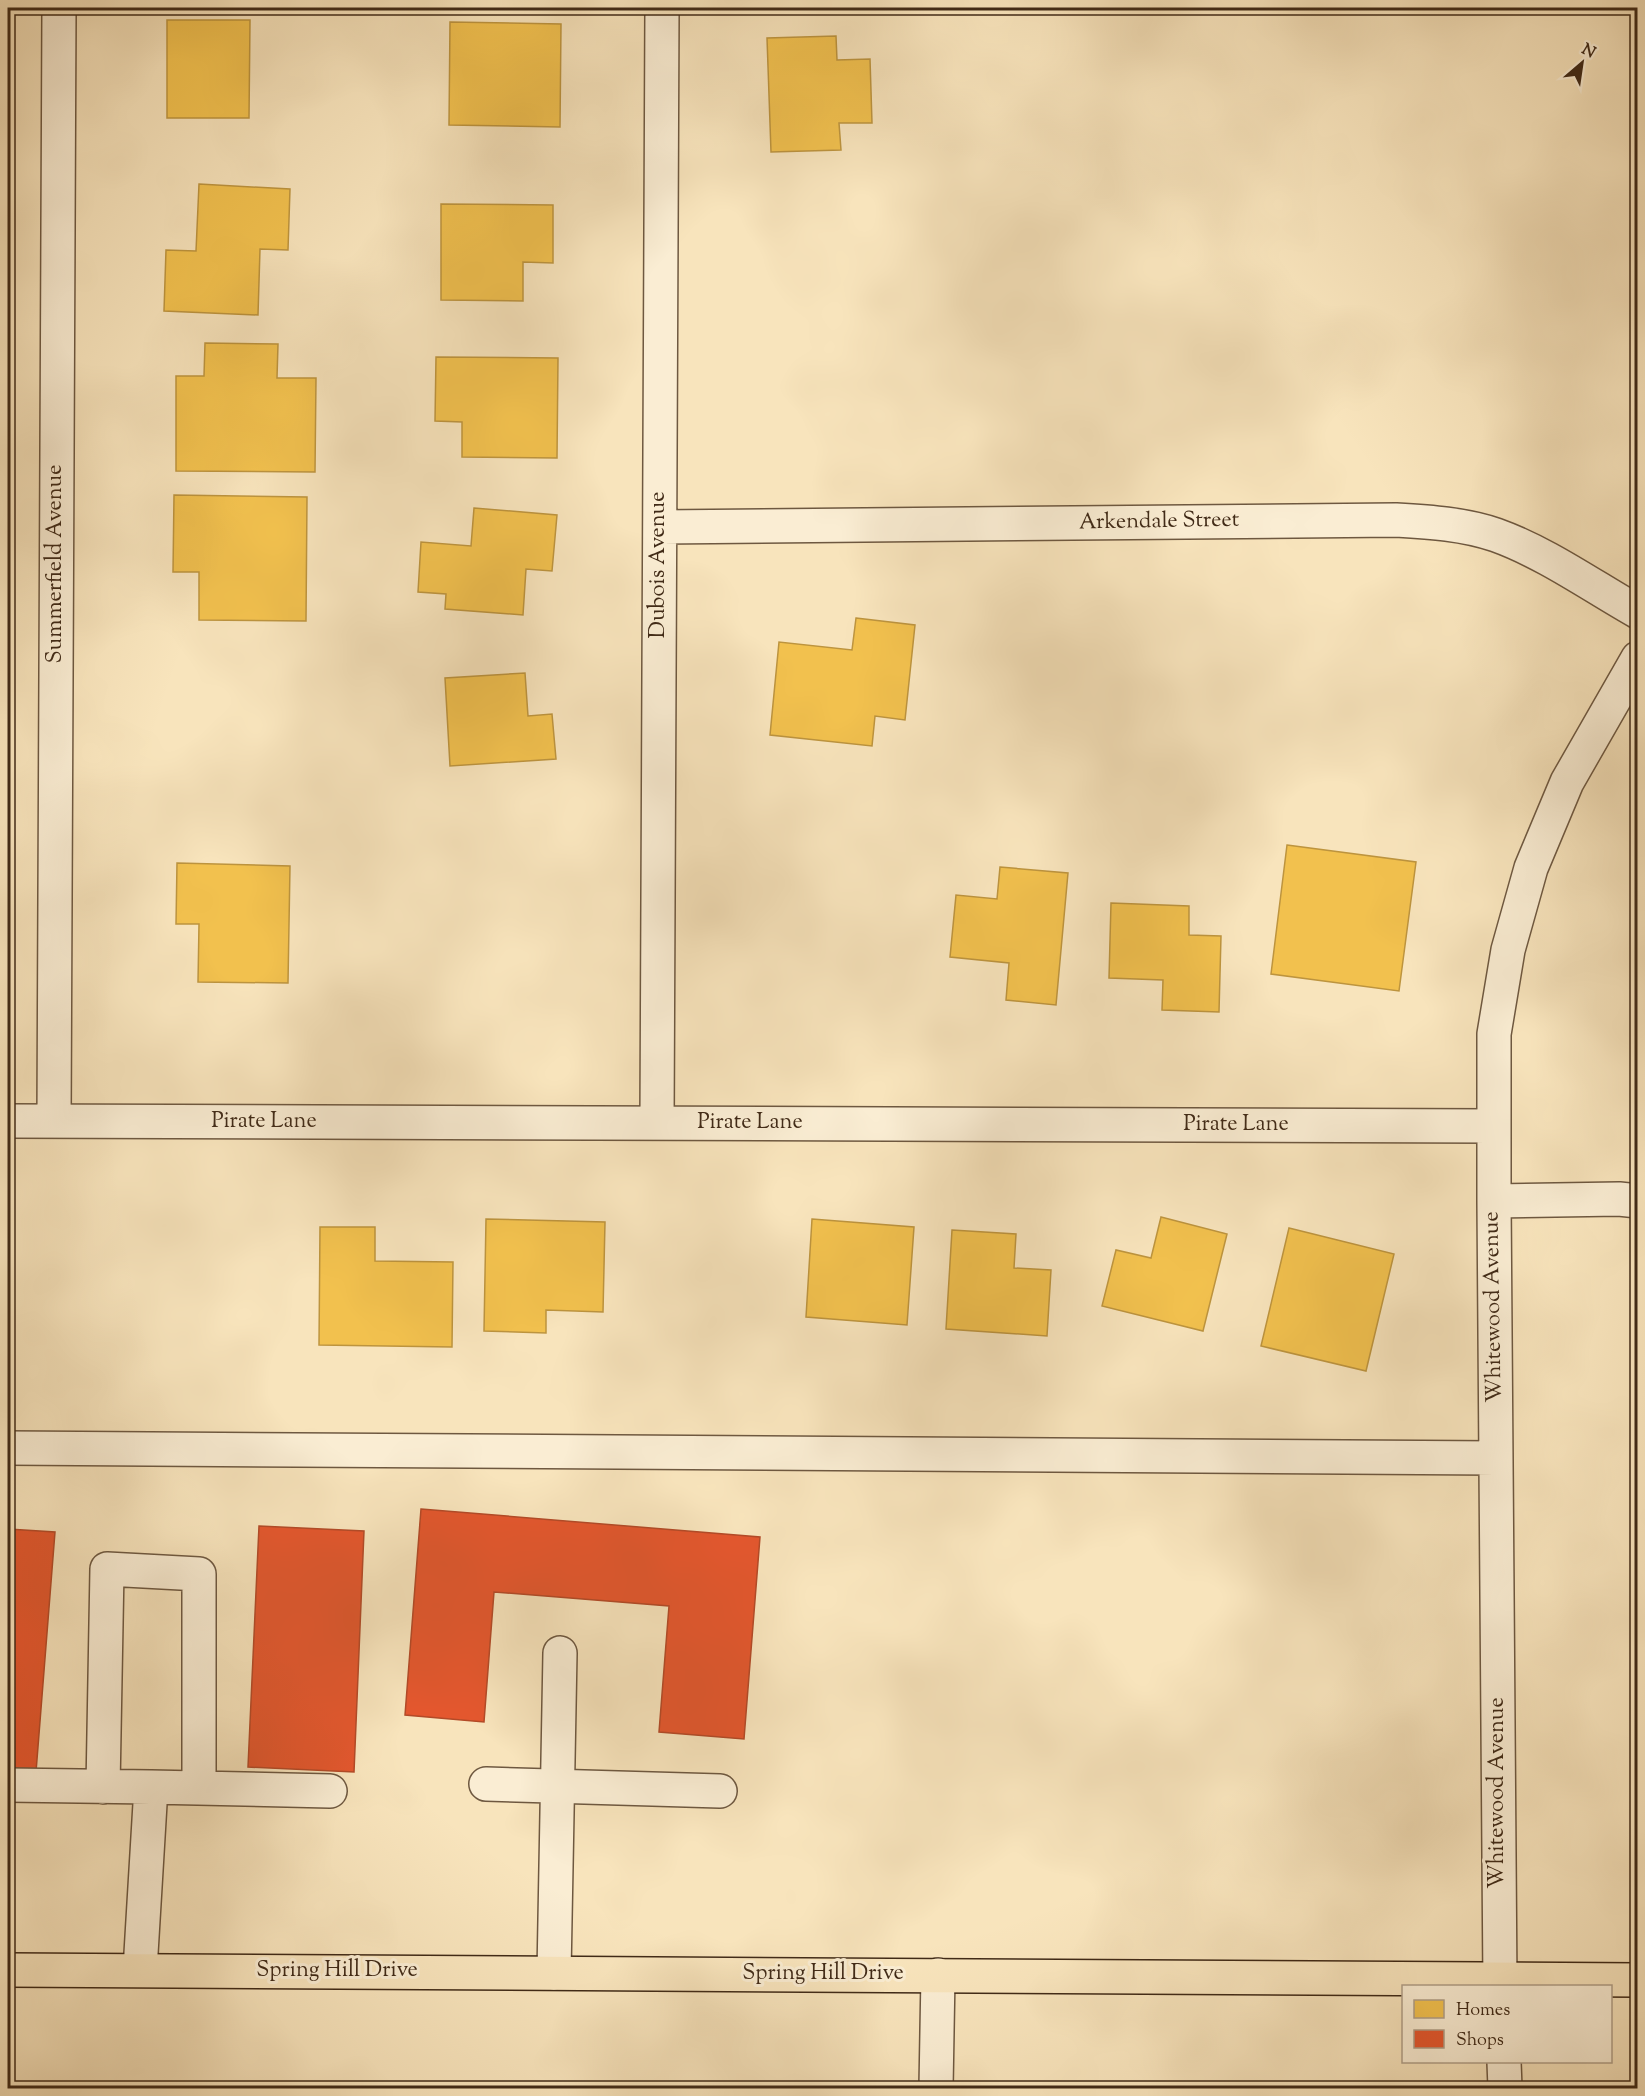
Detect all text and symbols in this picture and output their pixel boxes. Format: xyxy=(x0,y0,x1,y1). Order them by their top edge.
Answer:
north arrow xyxy=(1552,33,1612,93)
text: N xyxy=(1577,39,1599,65)
street label: Summerfield Avenue xyxy=(40,464,72,664)
street label: Dubois Avenue xyxy=(643,491,675,639)
street label: Arkendale Street xyxy=(1079,505,1240,539)
street label: Pirate Lane xyxy=(211,1106,317,1138)
street label: Pirate Lane xyxy=(697,1107,803,1139)
street label: Pirate Lane xyxy=(1183,1109,1289,1141)
street label: Whitewood Avenue xyxy=(1476,1211,1512,1403)
street label: Whitewood Avenue xyxy=(1482,1697,1514,1889)
street label: Spring Hill Drive xyxy=(256,1955,418,1987)
street label: Spring Hill Drive xyxy=(742,1958,904,1990)
legend xyxy=(1402,1985,1612,2063)
text: Homes xyxy=(1456,1998,1510,2024)
text: Shops xyxy=(1456,2028,1504,2054)

